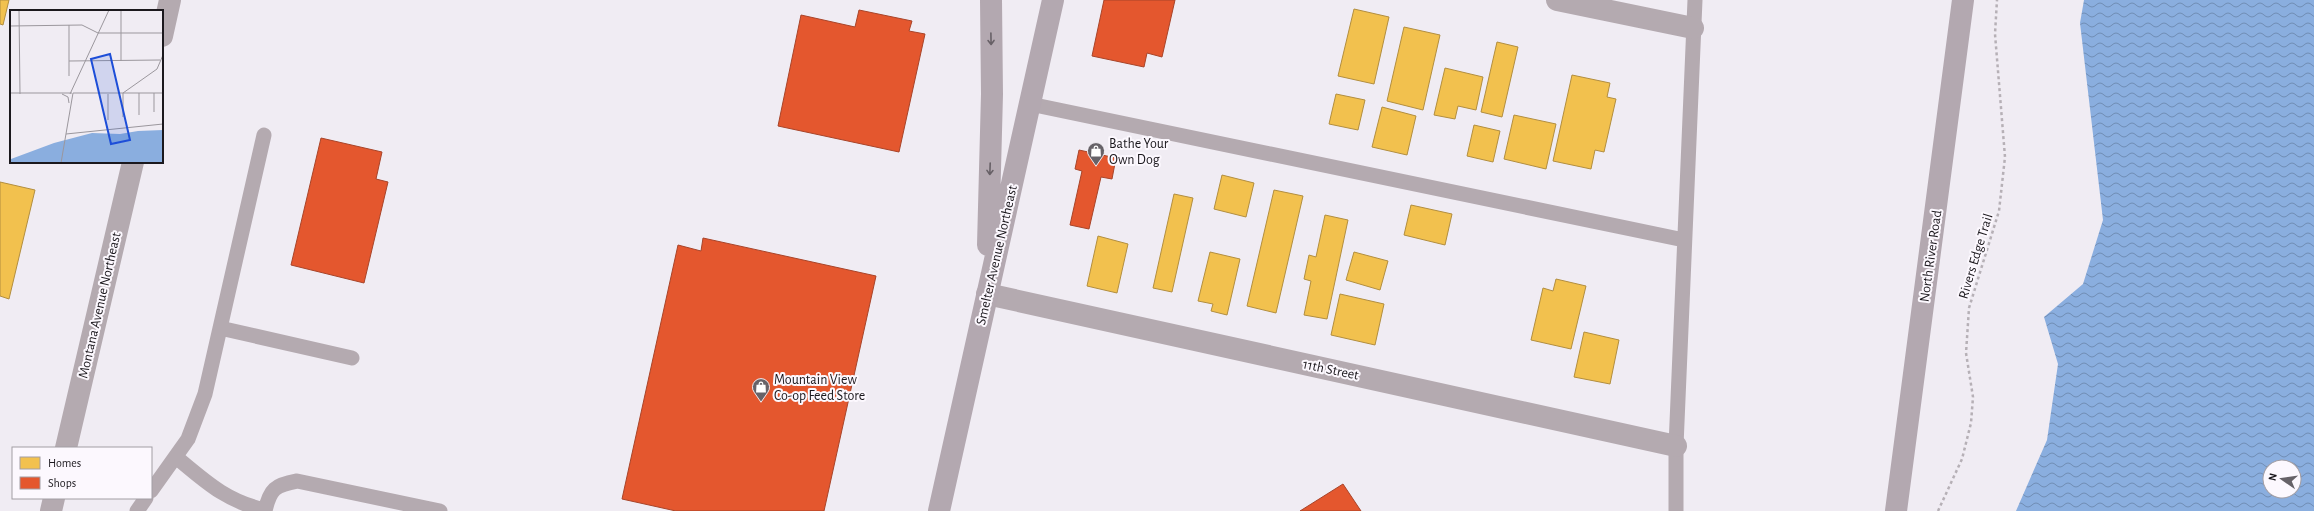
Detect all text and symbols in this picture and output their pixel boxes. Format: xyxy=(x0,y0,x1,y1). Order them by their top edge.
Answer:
inset map xyxy=(10,10,163,163)
one-way arrow xyxy=(988,32,995,45)
place label: Bathe Your Own Dog xyxy=(1109,137,1169,167)
shop icon: Bathe Your Own Dog xyxy=(1086,141,1106,166)
one-way arrow xyxy=(987,162,994,175)
street label: Smelter Avenue Northeast xyxy=(974,183,1020,327)
street label: North River Road xyxy=(1918,209,1944,303)
street label: Rivers Edge Trail xyxy=(1956,212,1996,301)
street label: Montana Avenue Northeast xyxy=(76,230,124,380)
street label: 11th Street xyxy=(1302,357,1360,383)
place label: Mountain View Co-op Feed Store xyxy=(774,373,865,403)
shop icon: Mountain View Co-op Feed Store xyxy=(751,377,771,402)
legend xyxy=(12,447,152,499)
text: Homes xyxy=(48,457,81,469)
north arrow xyxy=(2262,459,2302,499)
text: N xyxy=(2267,472,2279,482)
text: Shops xyxy=(48,477,76,489)

